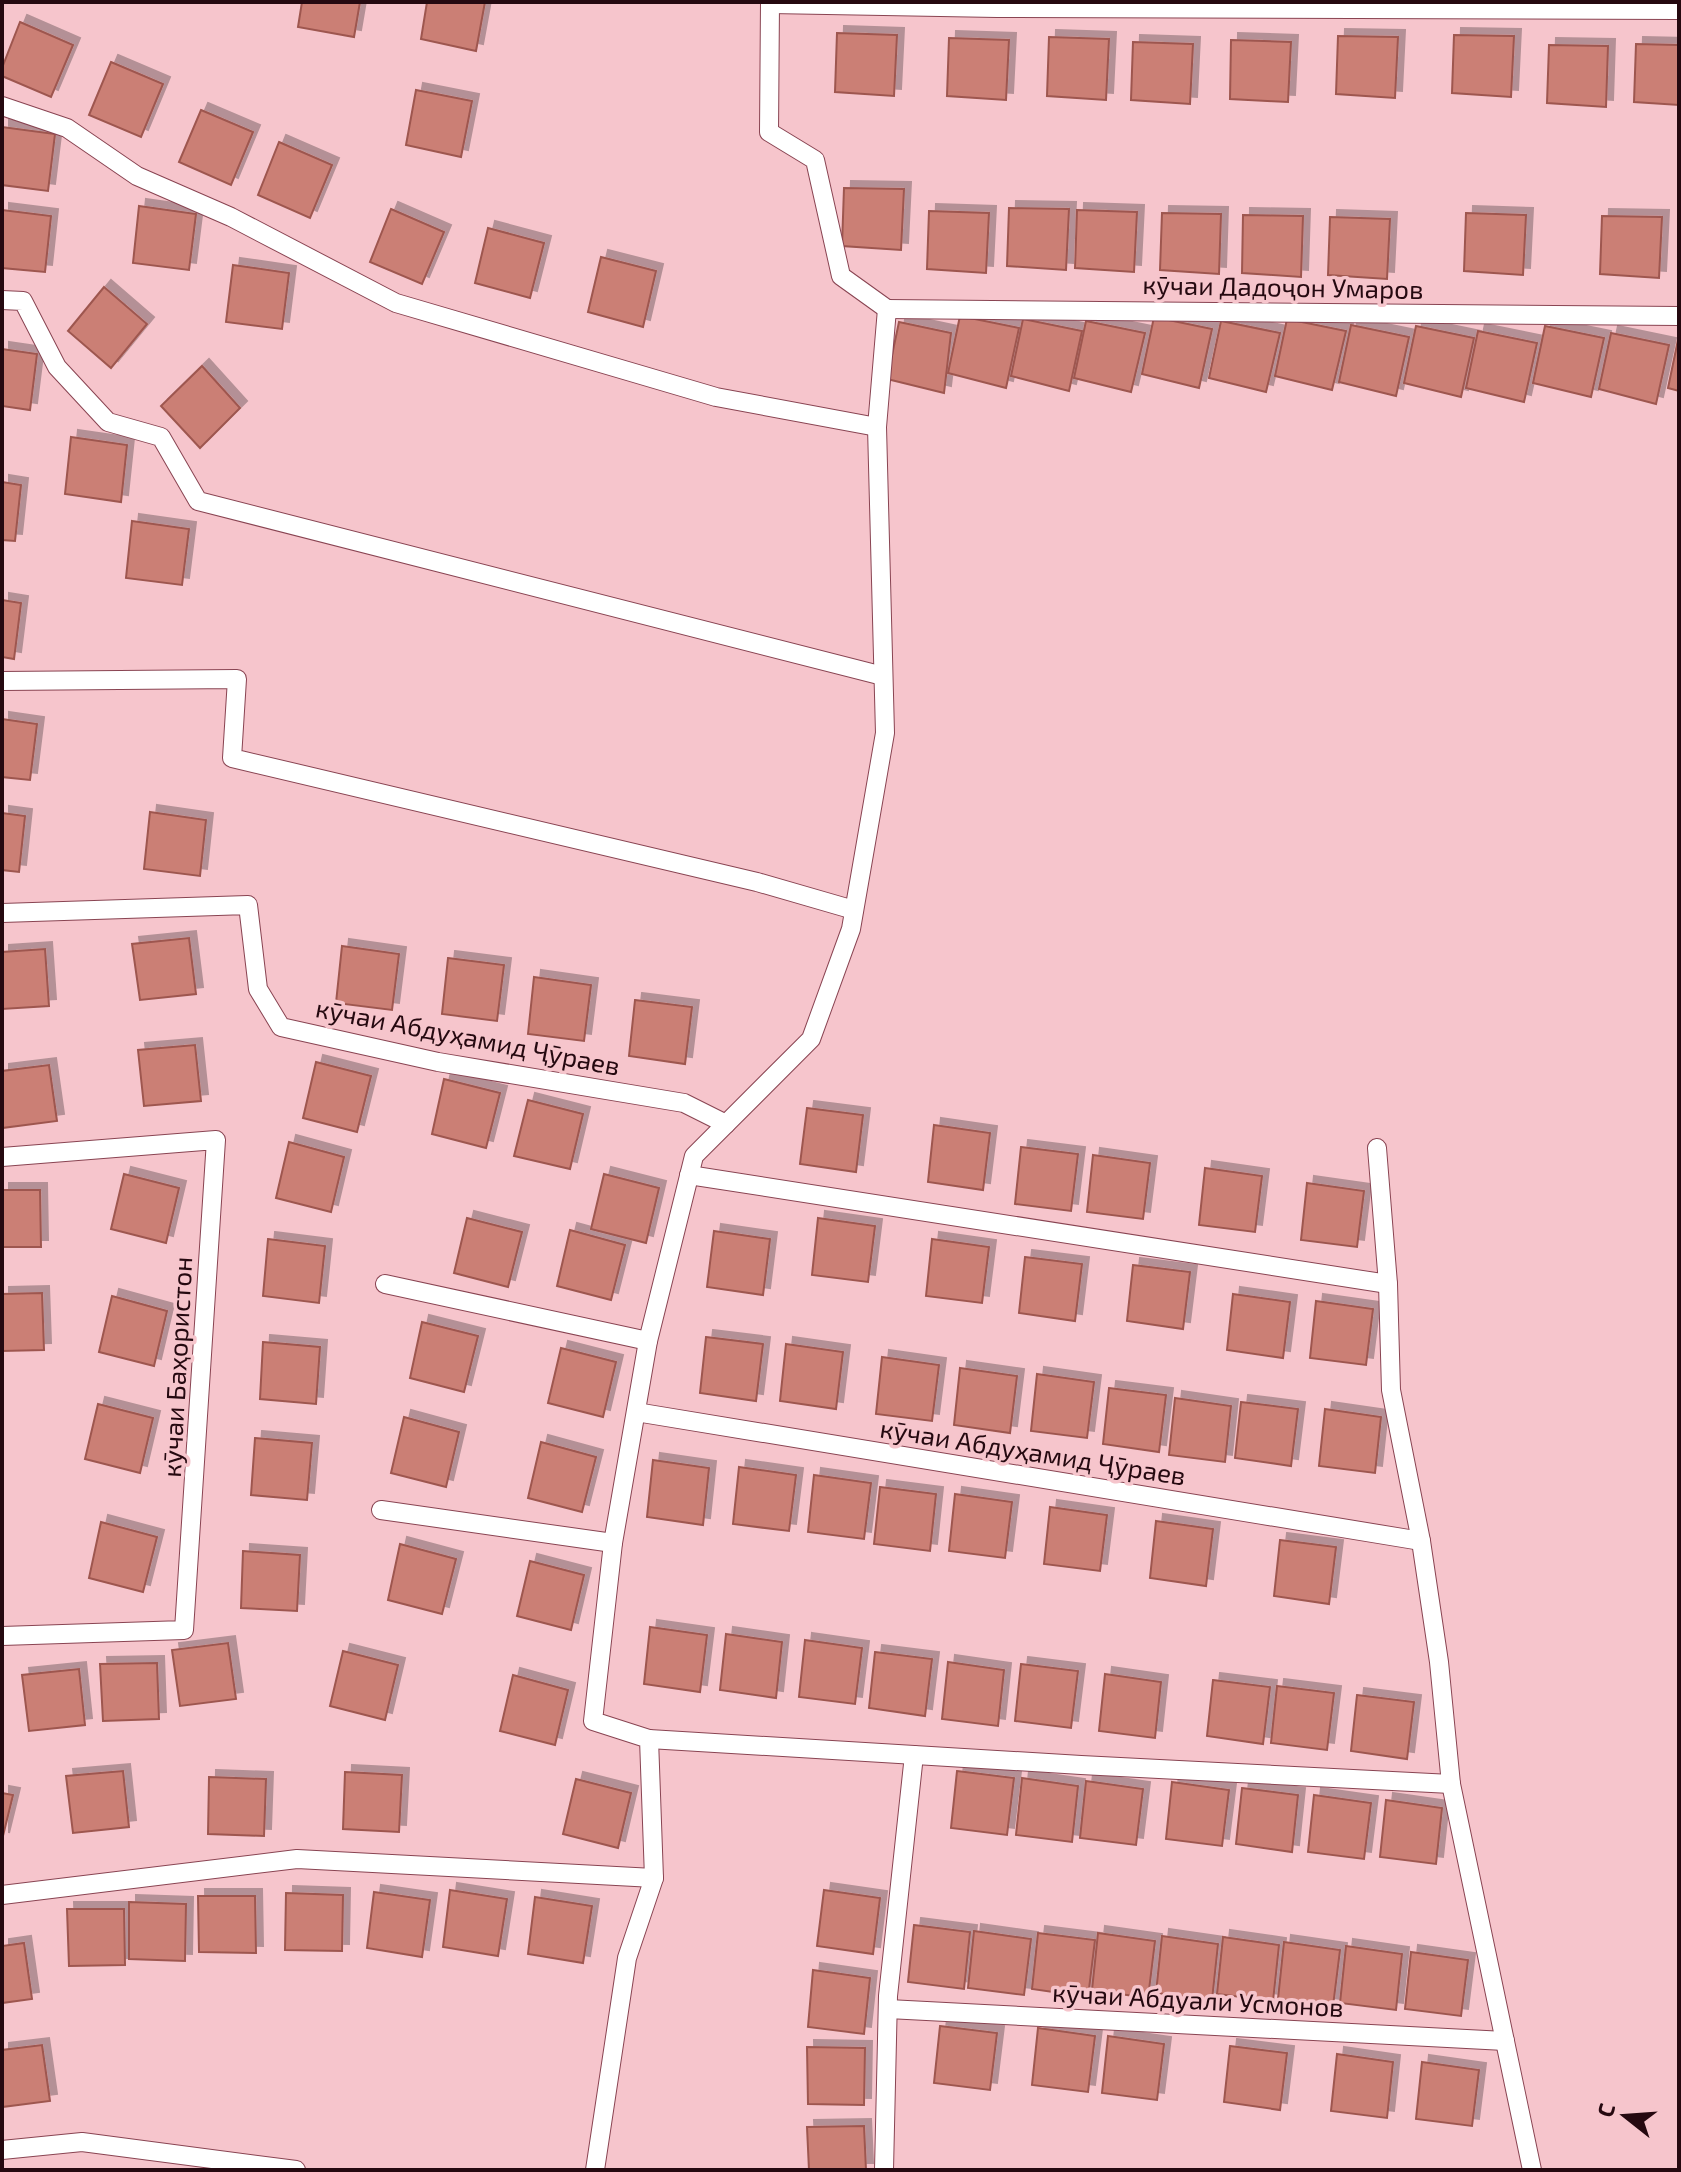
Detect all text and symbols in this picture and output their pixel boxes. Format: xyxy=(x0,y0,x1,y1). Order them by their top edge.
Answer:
street label: кӯчаи Дадоҷон Умаров xyxy=(1142,268,1424,305)
street label: кӯчаи Абдуҳамид Ҷӯраев xyxy=(313,991,623,1082)
street label: кӯчаи Баҳористон xyxy=(155,1256,198,1478)
street label: кӯчаи Абдуҳамид Ҷӯраев xyxy=(878,1412,1188,1491)
street label: кӯчаи Абдуали Усмонов xyxy=(1051,1976,1345,2023)
north arrow xyxy=(1585,2076,1665,2156)
text: С xyxy=(1591,2100,1619,2120)

